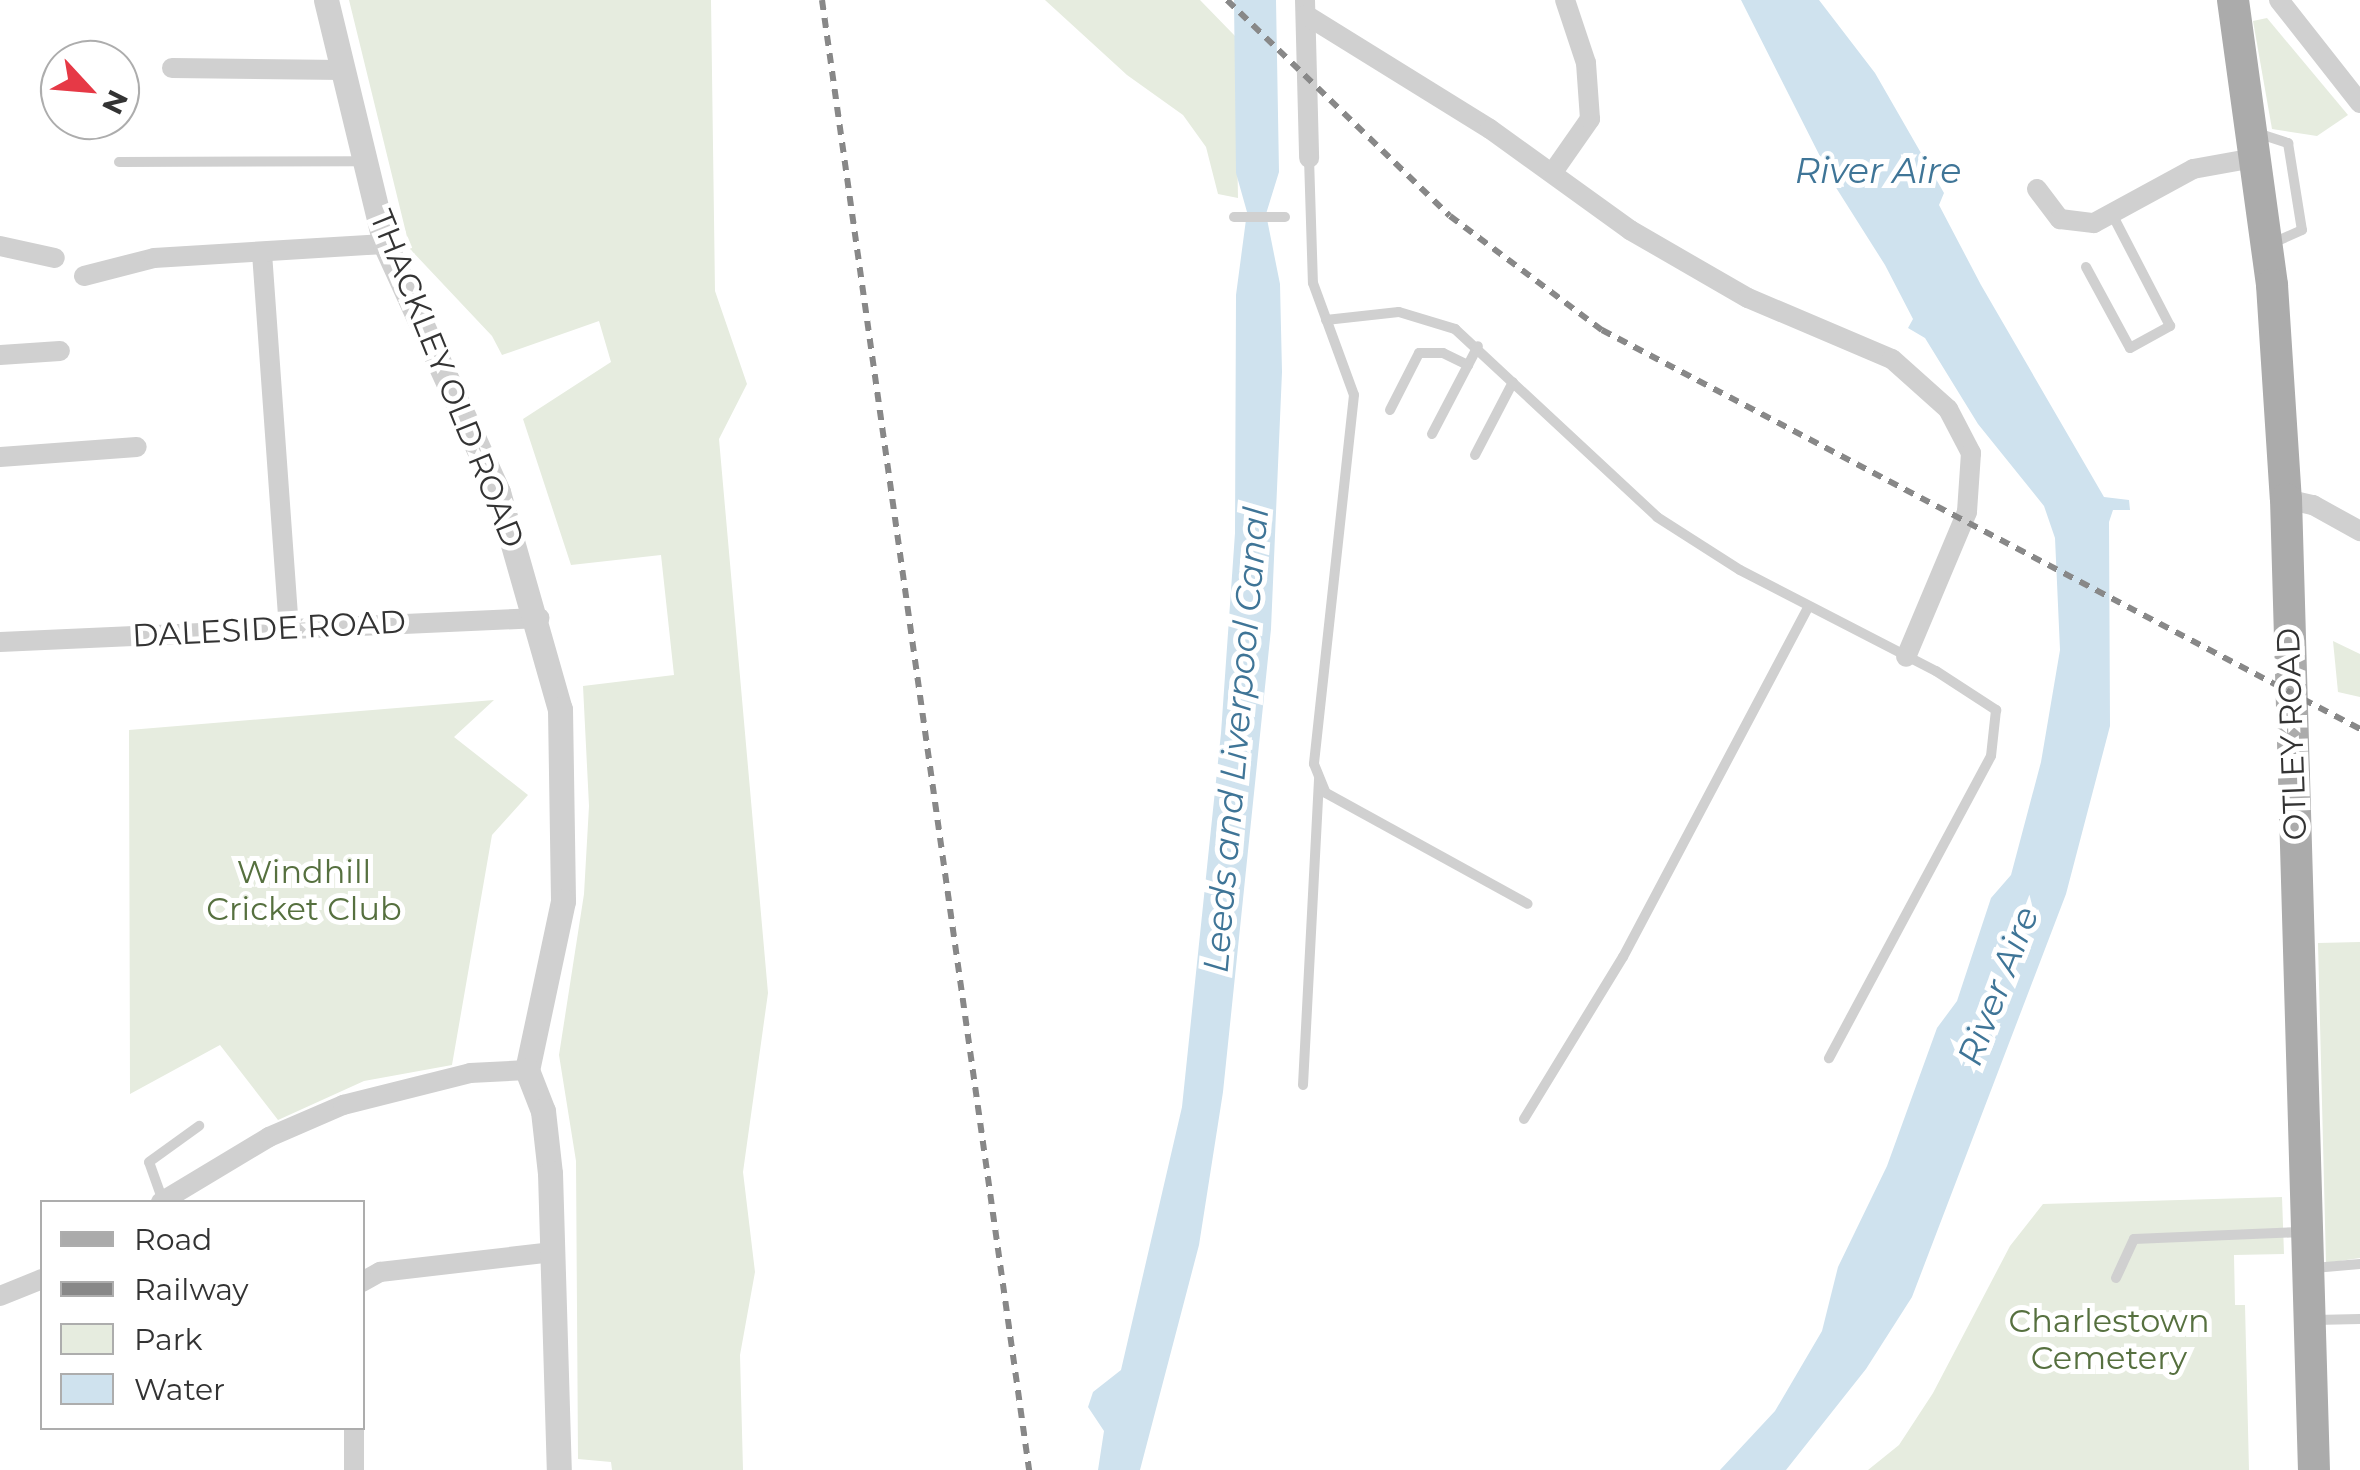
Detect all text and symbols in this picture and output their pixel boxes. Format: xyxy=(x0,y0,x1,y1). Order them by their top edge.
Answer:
north arrow xyxy=(40,40,140,140)
text: N xyxy=(95,85,135,120)
water label: River Aire xyxy=(1795,150,1961,192)
street label: THACKLEY OLD ROAD xyxy=(362,205,532,553)
water label: Leeds and Liverpool Canal xyxy=(1195,505,1277,975)
street label: DALESIDE ROAD xyxy=(131,603,407,655)
street label: OTLEY ROAD xyxy=(2269,627,2315,841)
park label: Windhill Cricket Club xyxy=(206,854,402,929)
water label: River Aire xyxy=(1949,901,2047,1071)
legend xyxy=(40,1200,365,1430)
text: Road xyxy=(134,1221,212,1258)
text: Railway xyxy=(134,1271,249,1308)
park label: Charlestown Cemetery xyxy=(2008,1303,2210,1378)
text: Park xyxy=(134,1321,203,1358)
text: Water xyxy=(134,1371,225,1408)

